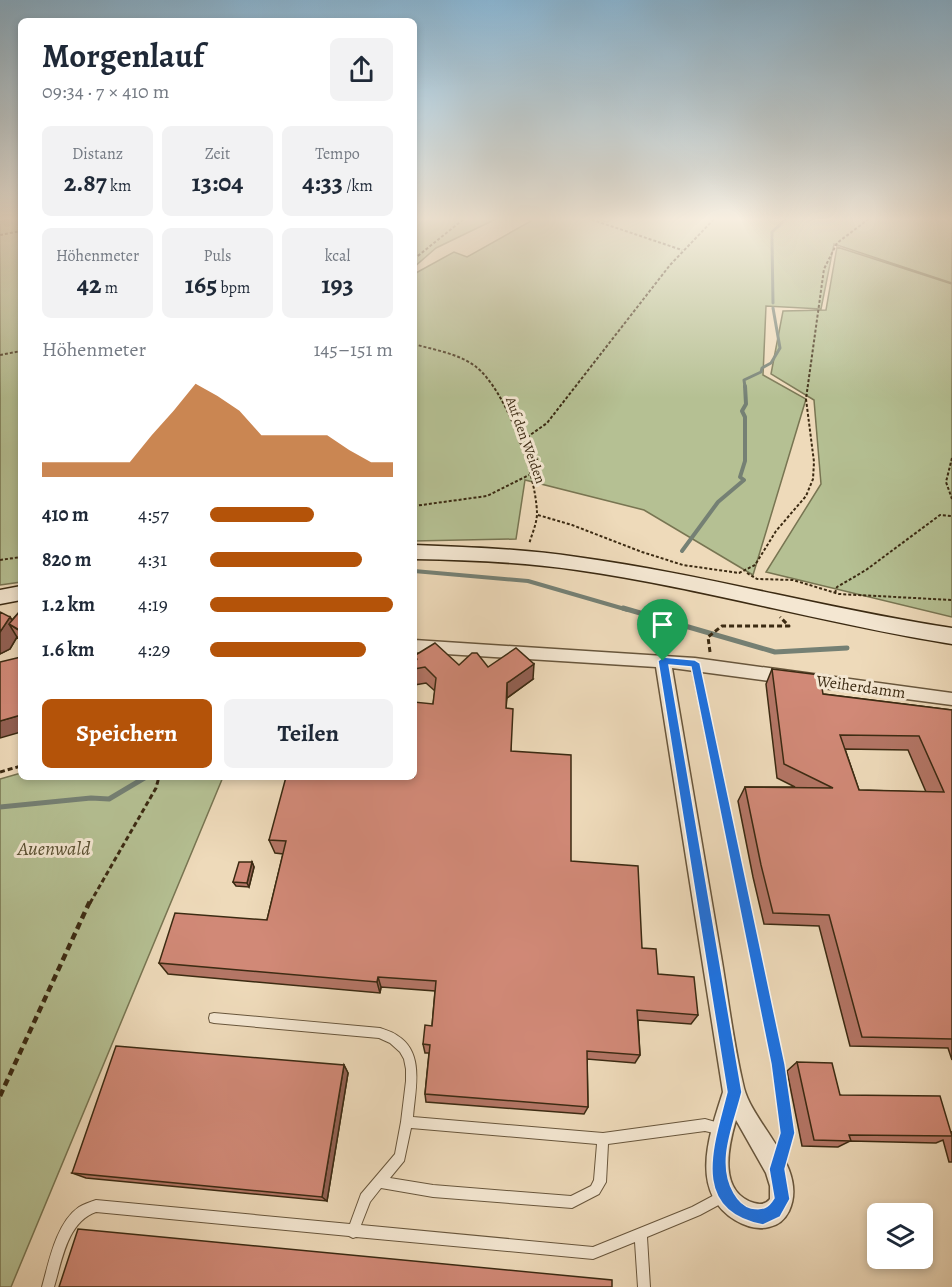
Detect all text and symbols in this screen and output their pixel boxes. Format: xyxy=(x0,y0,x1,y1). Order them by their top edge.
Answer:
text: Morgenlauf xyxy=(42,33,204,78)
button: share xyxy=(330,38,393,101)
text: 09:34 · 7 × 410 m xyxy=(42,78,169,105)
text: Distanz xyxy=(72,143,123,165)
text: Zeit xyxy=(205,143,230,165)
text: Tempo xyxy=(315,143,360,165)
text: 2.87 xyxy=(64,165,107,200)
text: 13:04 xyxy=(192,165,243,200)
text: 4:33 xyxy=(302,165,343,200)
text: km xyxy=(107,175,131,197)
text: /km xyxy=(343,175,373,197)
text: Höhenmeter xyxy=(56,245,139,267)
text: Puls xyxy=(204,245,231,267)
text: kcal xyxy=(325,245,350,267)
text: 42 xyxy=(77,267,102,302)
text: 165 xyxy=(185,267,217,302)
text: 193 xyxy=(321,267,354,302)
text: m xyxy=(102,277,118,299)
text: bpm xyxy=(217,277,250,299)
text: Höhenmeter xyxy=(42,336,146,363)
text: 145–151 m xyxy=(313,336,393,363)
street label: Auf den Weiden xyxy=(501,393,550,486)
text: 410 m xyxy=(42,501,89,528)
text: 4:57 xyxy=(138,501,169,528)
text: 820 m xyxy=(42,546,92,573)
text: 4:31 xyxy=(138,546,167,573)
text: 1.2 km xyxy=(42,591,95,618)
text: 4:19 xyxy=(138,591,168,618)
pin xyxy=(637,599,688,661)
icon: arrive xyxy=(646,608,679,641)
text: 1.6 km xyxy=(42,636,95,663)
text: 4:29 xyxy=(138,636,170,663)
street label: Weiherdamm xyxy=(814,670,907,704)
button: Speichern xyxy=(42,699,212,768)
button: Teilen xyxy=(224,699,393,768)
park label: Auenwald xyxy=(16,835,91,862)
map controls xyxy=(867,1203,933,1269)
button: layers xyxy=(867,1203,933,1269)

